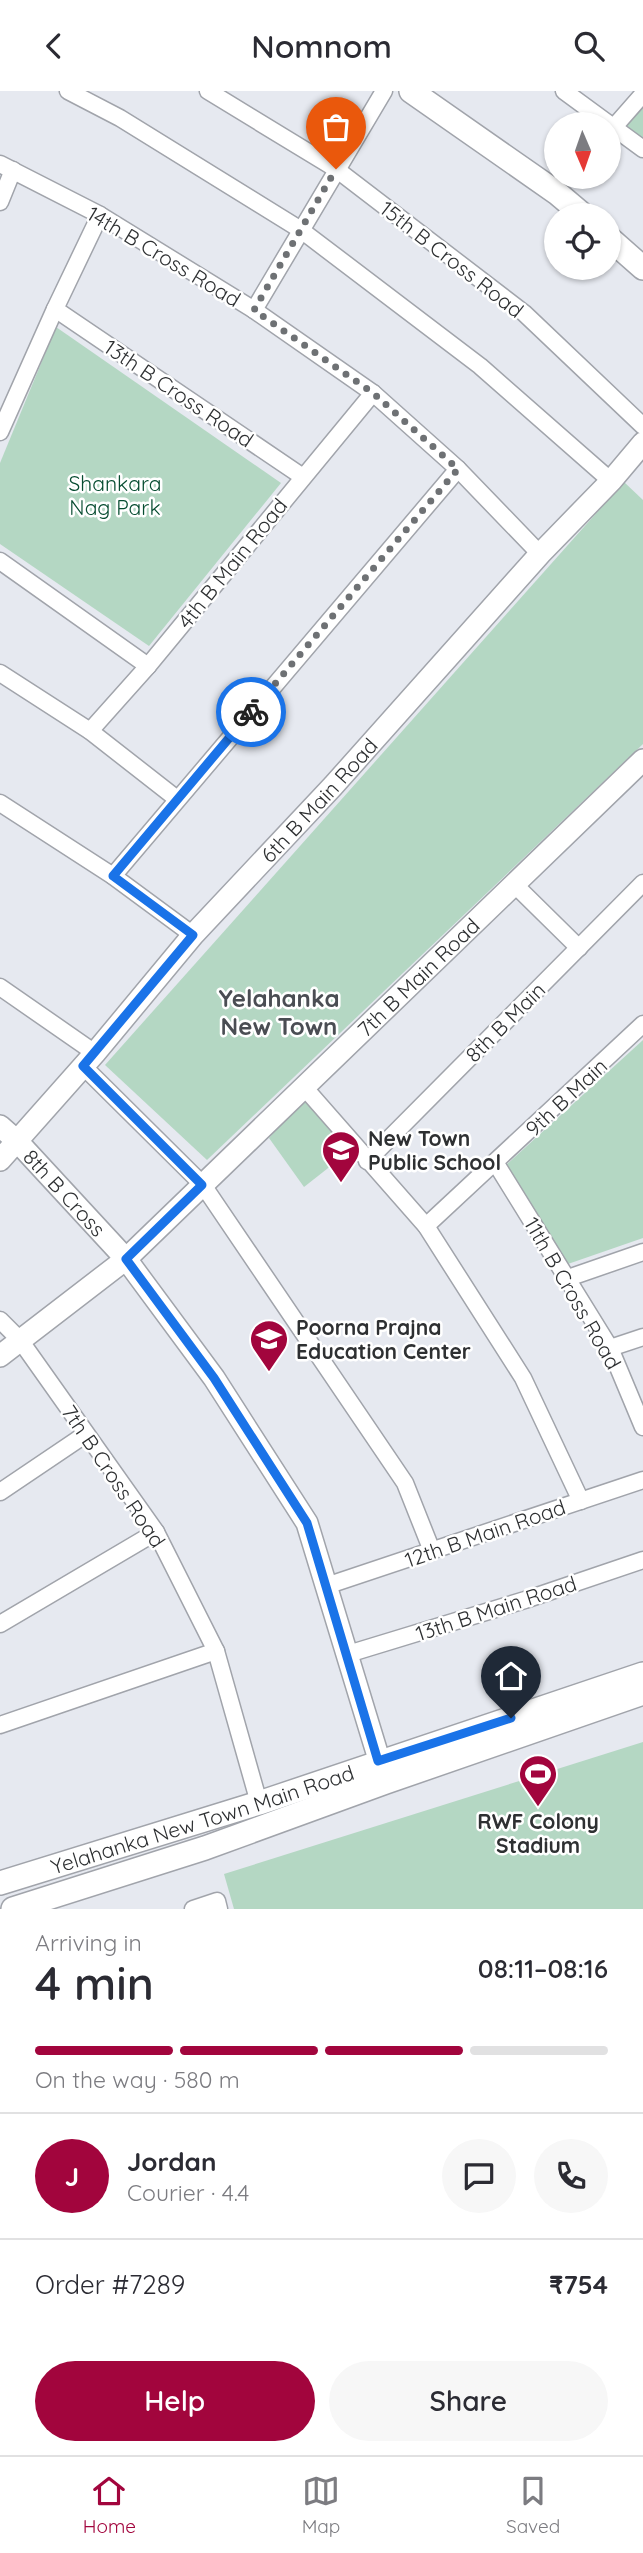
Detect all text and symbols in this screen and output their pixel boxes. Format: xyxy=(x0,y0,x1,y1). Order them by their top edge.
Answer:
text: Nomnom xyxy=(251,26,392,66)
icon: back xyxy=(35,27,73,65)
icon: search xyxy=(570,27,608,65)
pin xyxy=(306,97,366,169)
icon: bag xyxy=(317,108,355,146)
north arrow xyxy=(544,112,621,189)
map controls xyxy=(544,112,621,280)
street label: 15th B Cross Road xyxy=(375,195,529,323)
street label: 14th B Cross Road xyxy=(83,200,245,312)
button: locate xyxy=(544,203,621,280)
street label: 13th B Cross Road xyxy=(99,333,259,453)
park label: Shankara Nag Park xyxy=(68,470,162,520)
street label: 4th B Main Road xyxy=(172,493,292,633)
courier xyxy=(216,677,286,747)
icon: bike xyxy=(232,693,270,731)
street label: 6th B Main Road xyxy=(255,732,383,868)
street label: 7th B Main Road xyxy=(352,912,485,1042)
street label: 8th B Main xyxy=(460,977,550,1067)
district label: Yelahanka New Town xyxy=(218,983,340,1041)
street label: 9th B Main xyxy=(520,1052,612,1142)
place label: New Town Public School xyxy=(368,1125,501,1175)
school or university icon: New Town Public School xyxy=(320,1129,362,1184)
street label: 8th B Cross xyxy=(18,1144,111,1242)
street label: 11th B Cross Road xyxy=(519,1212,627,1374)
place label: Poorna Prajna Education Center xyxy=(296,1314,471,1364)
school or university icon: Poorna Prajna Education Center xyxy=(248,1318,290,1373)
street label: 7th B Cross Road xyxy=(57,1400,171,1552)
street label: 12th B Main Road xyxy=(401,1493,569,1573)
street label: 13th B Main Road xyxy=(412,1570,580,1646)
pin xyxy=(481,1646,541,1718)
icon: home xyxy=(492,1657,530,1695)
sports icon: RWF Colony Stadium xyxy=(517,1753,559,1808)
street label: Yelahanka New Town Main Road xyxy=(47,1759,357,1880)
place label: RWF Colony Stadium xyxy=(477,1808,599,1858)
text: Arriving in xyxy=(35,1928,142,1957)
text: 08:11–08:16 xyxy=(478,1952,608,1985)
text: 4 min xyxy=(35,1954,154,2012)
text: On the way · 580 m xyxy=(35,2065,240,2094)
button: chat xyxy=(442,2139,516,2213)
button: phone xyxy=(534,2139,608,2213)
text: Jordan xyxy=(127,2145,216,2178)
text: J xyxy=(65,2160,79,2193)
text: Courier · 4.4 xyxy=(127,2178,249,2207)
text: Order #7289 xyxy=(35,2268,185,2301)
text: ₹754 xyxy=(549,2268,608,2301)
button: Help xyxy=(35,2361,315,2441)
button: Share xyxy=(329,2361,608,2441)
tab: Home xyxy=(83,2472,136,2538)
tab: Map xyxy=(302,2472,340,2538)
tab: Saved xyxy=(506,2472,560,2538)

